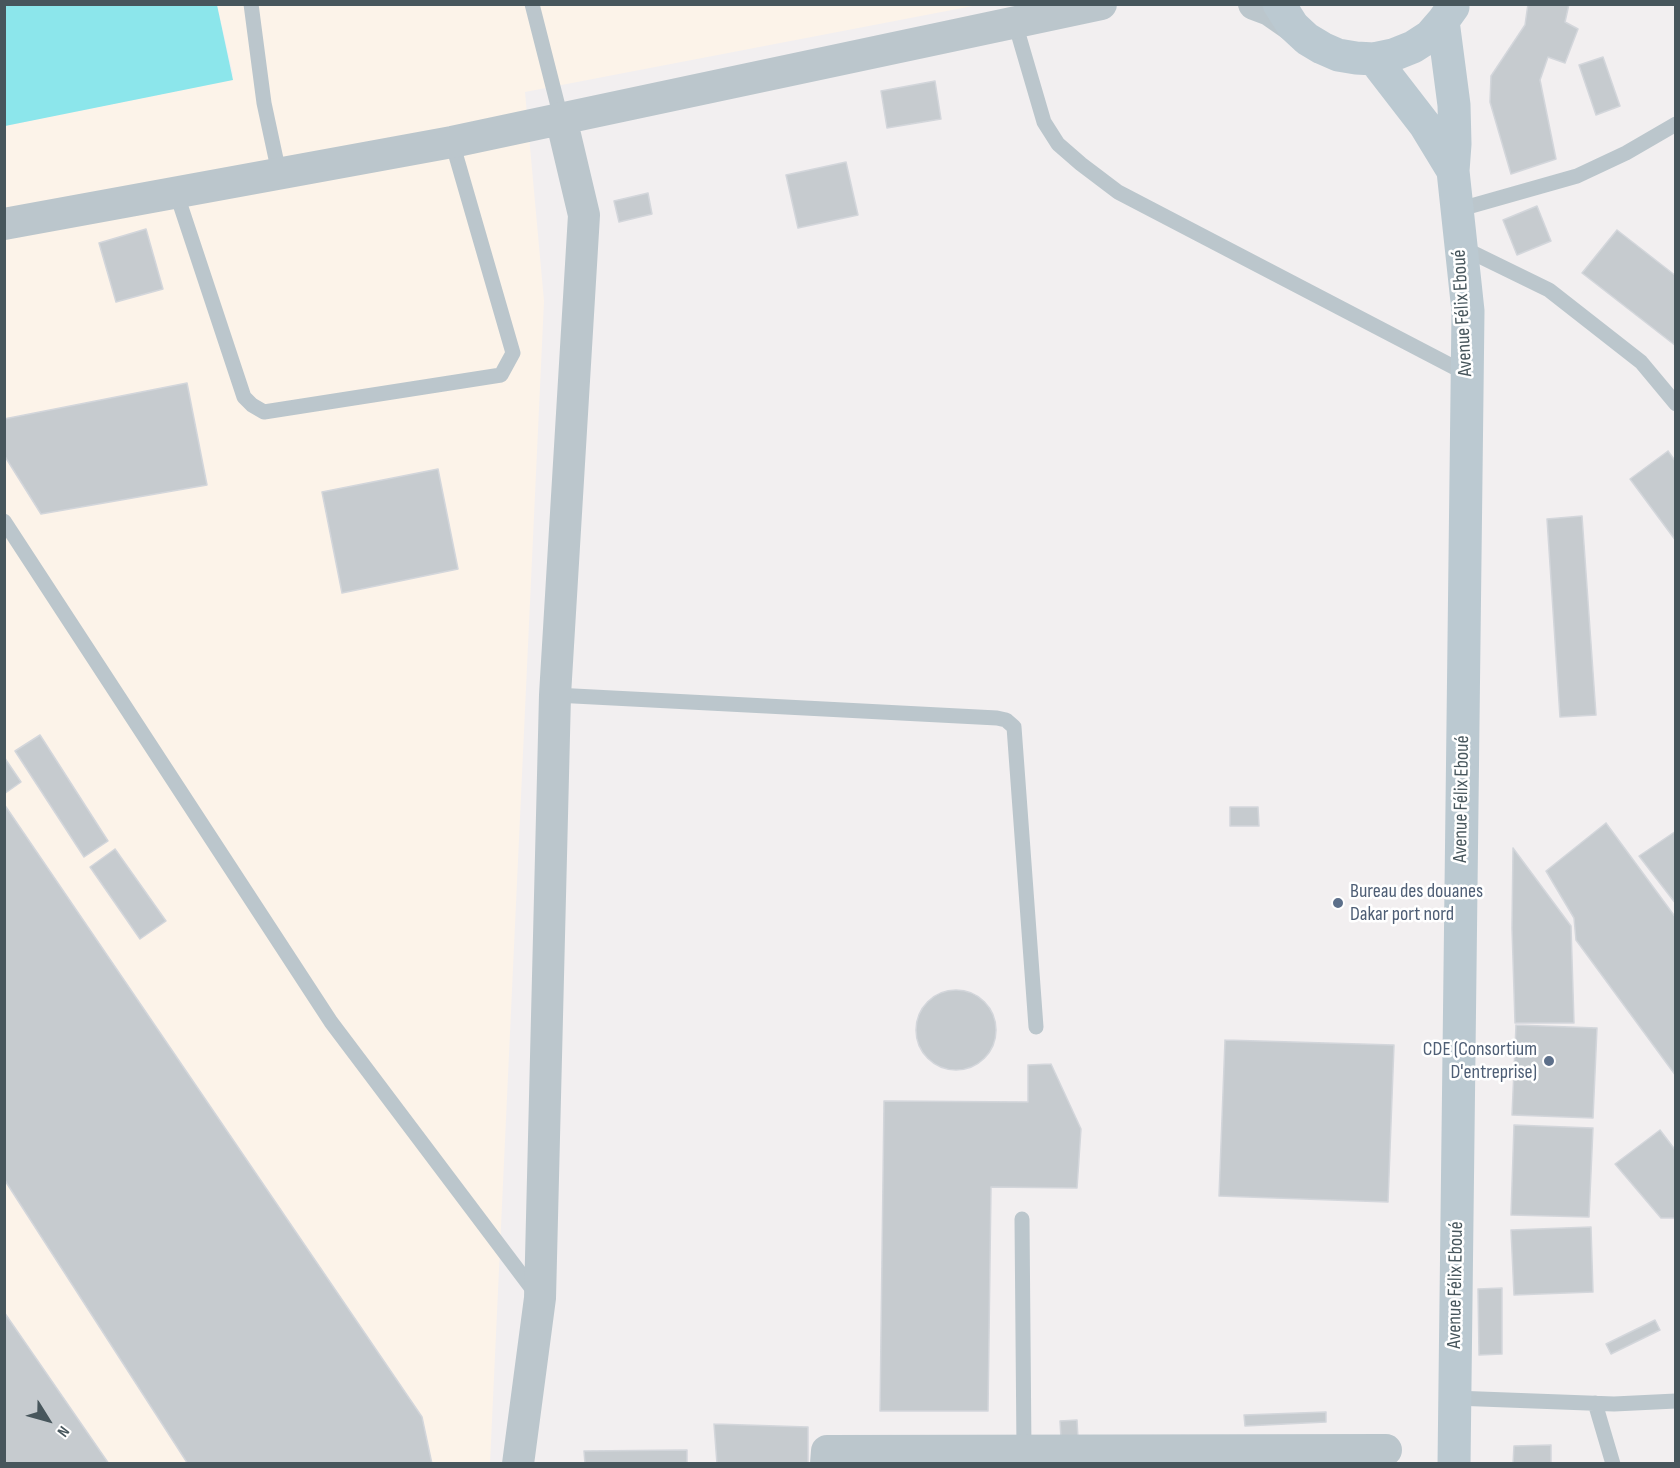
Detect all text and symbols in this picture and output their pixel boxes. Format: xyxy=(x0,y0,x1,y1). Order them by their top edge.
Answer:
street label: Avenue Félix Eboué xyxy=(1448,249,1478,377)
street label: Avenue Félix Eboué xyxy=(1449,735,1475,863)
place label: Bureau des douanes Dakar port nord xyxy=(1350,880,1483,927)
marker: Bureau des douanes Dakar port nord xyxy=(1331,896,1345,910)
place label: CDE (Consortium D'entreprise) xyxy=(1423,1038,1537,1085)
marker: CDE (Consortium D'entreprise) xyxy=(1542,1054,1556,1068)
street label: Avenue Félix Eboué xyxy=(1443,1221,1469,1349)
north arrow xyxy=(18,1390,78,1450)
text: N xyxy=(53,1422,73,1440)

